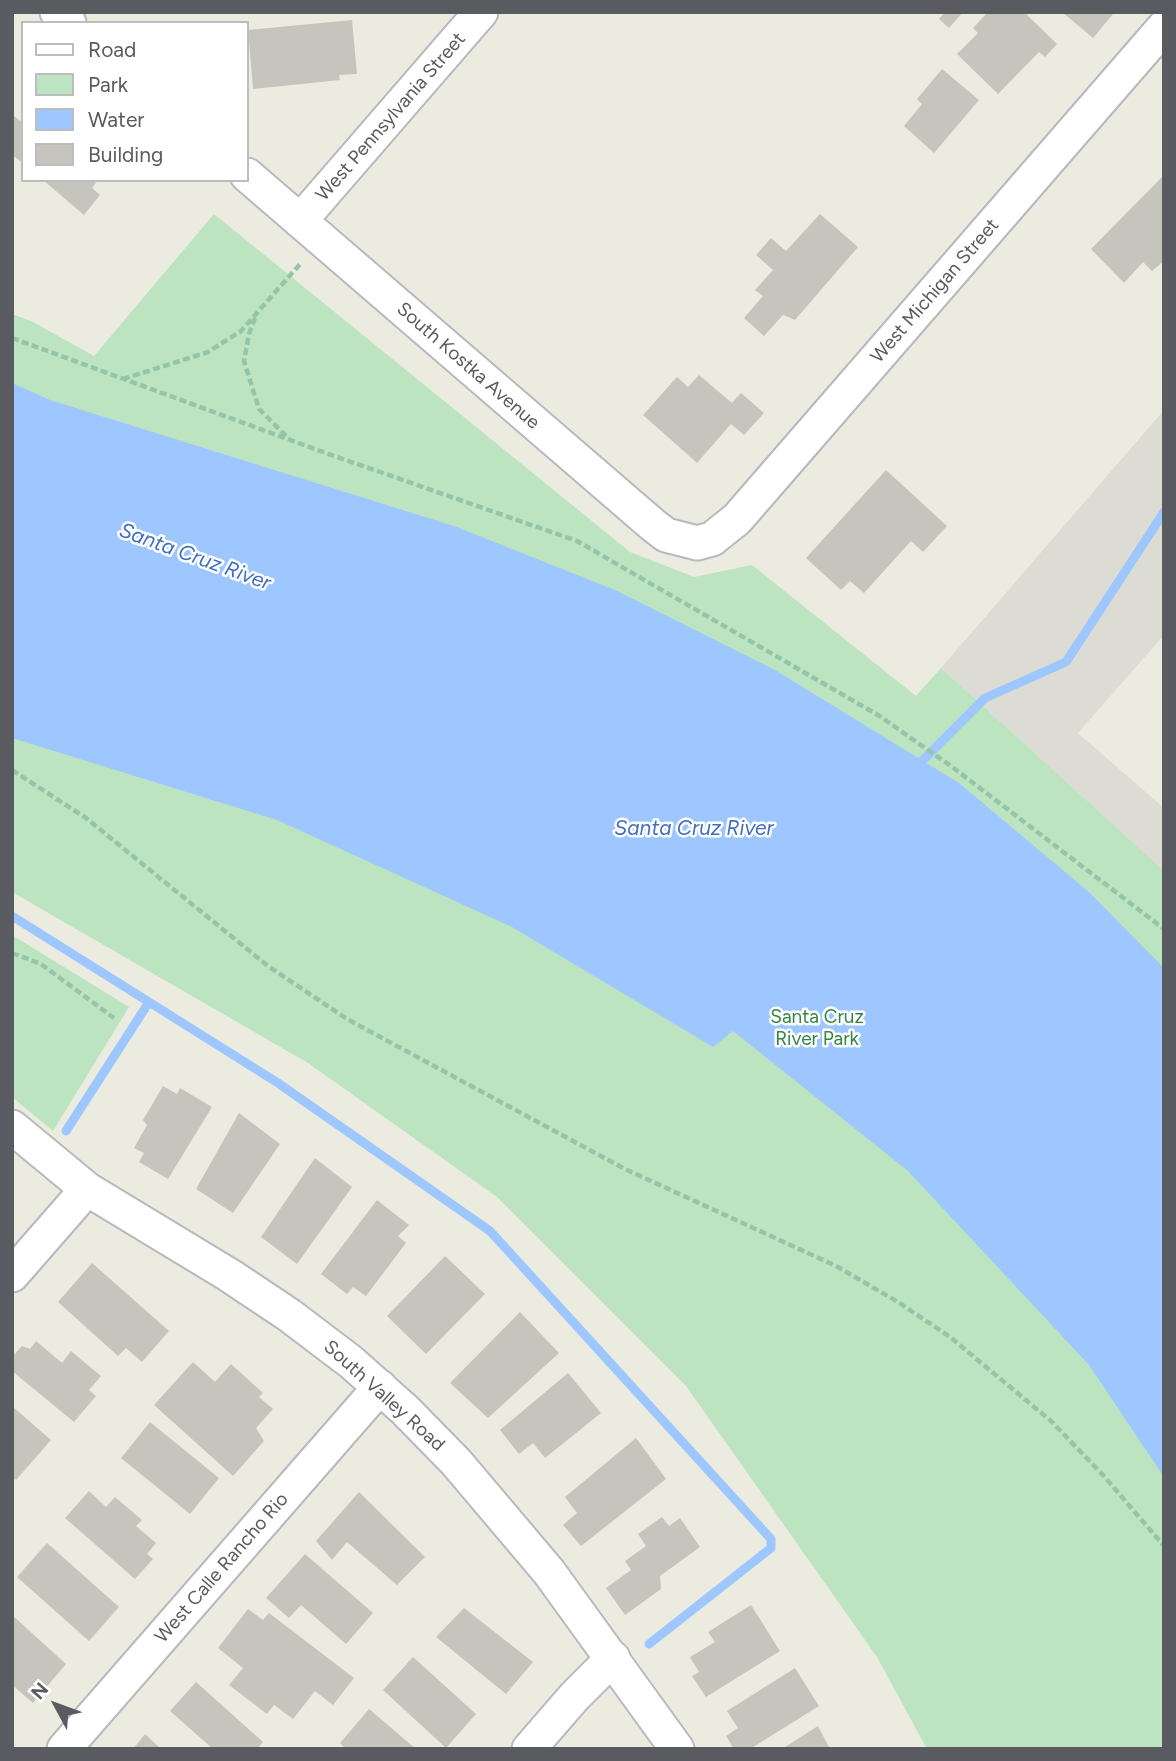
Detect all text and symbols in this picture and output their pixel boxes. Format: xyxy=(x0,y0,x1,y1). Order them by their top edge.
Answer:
legend xyxy=(21,21,248,182)
street label: West Pennsylvania Street xyxy=(312,28,470,206)
text: Road xyxy=(88,37,136,62)
text: Park xyxy=(88,72,128,97)
text: Water xyxy=(88,107,144,132)
text: Building xyxy=(88,142,163,167)
street label: West Michigan Street xyxy=(866,214,1004,368)
street label: South Kostka Avenue xyxy=(392,298,544,434)
water label: Santa Cruz River xyxy=(116,518,274,596)
water label: Santa Cruz River xyxy=(614,816,774,842)
park label: Santa Cruz River Park xyxy=(770,1006,864,1050)
street label: South Valley Road xyxy=(319,1336,449,1456)
street label: West Calle Rancho Rio xyxy=(151,1488,293,1648)
north arrow xyxy=(21,1670,91,1740)
text: N xyxy=(26,1678,53,1704)

